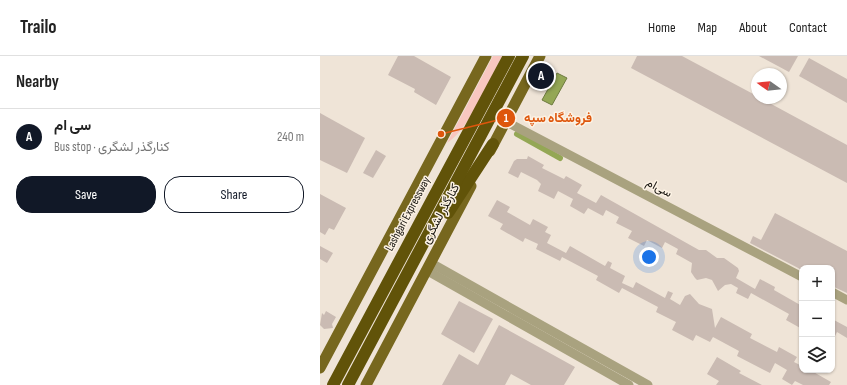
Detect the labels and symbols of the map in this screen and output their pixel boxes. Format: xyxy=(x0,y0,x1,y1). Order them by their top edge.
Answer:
pin: A xyxy=(528,61,554,91)
north arrow xyxy=(751,68,787,104)
callout: فروشگاه سپه xyxy=(496,105,600,130)
text: فروشگاه سپه xyxy=(524,110,592,127)
text: 1 xyxy=(504,111,509,126)
street label: Lashgari Expressway xyxy=(382,174,434,254)
street label: سی‌ام xyxy=(643,175,675,201)
street label: کنارگذر لشگری xyxy=(419,181,463,247)
your location xyxy=(639,247,659,267)

